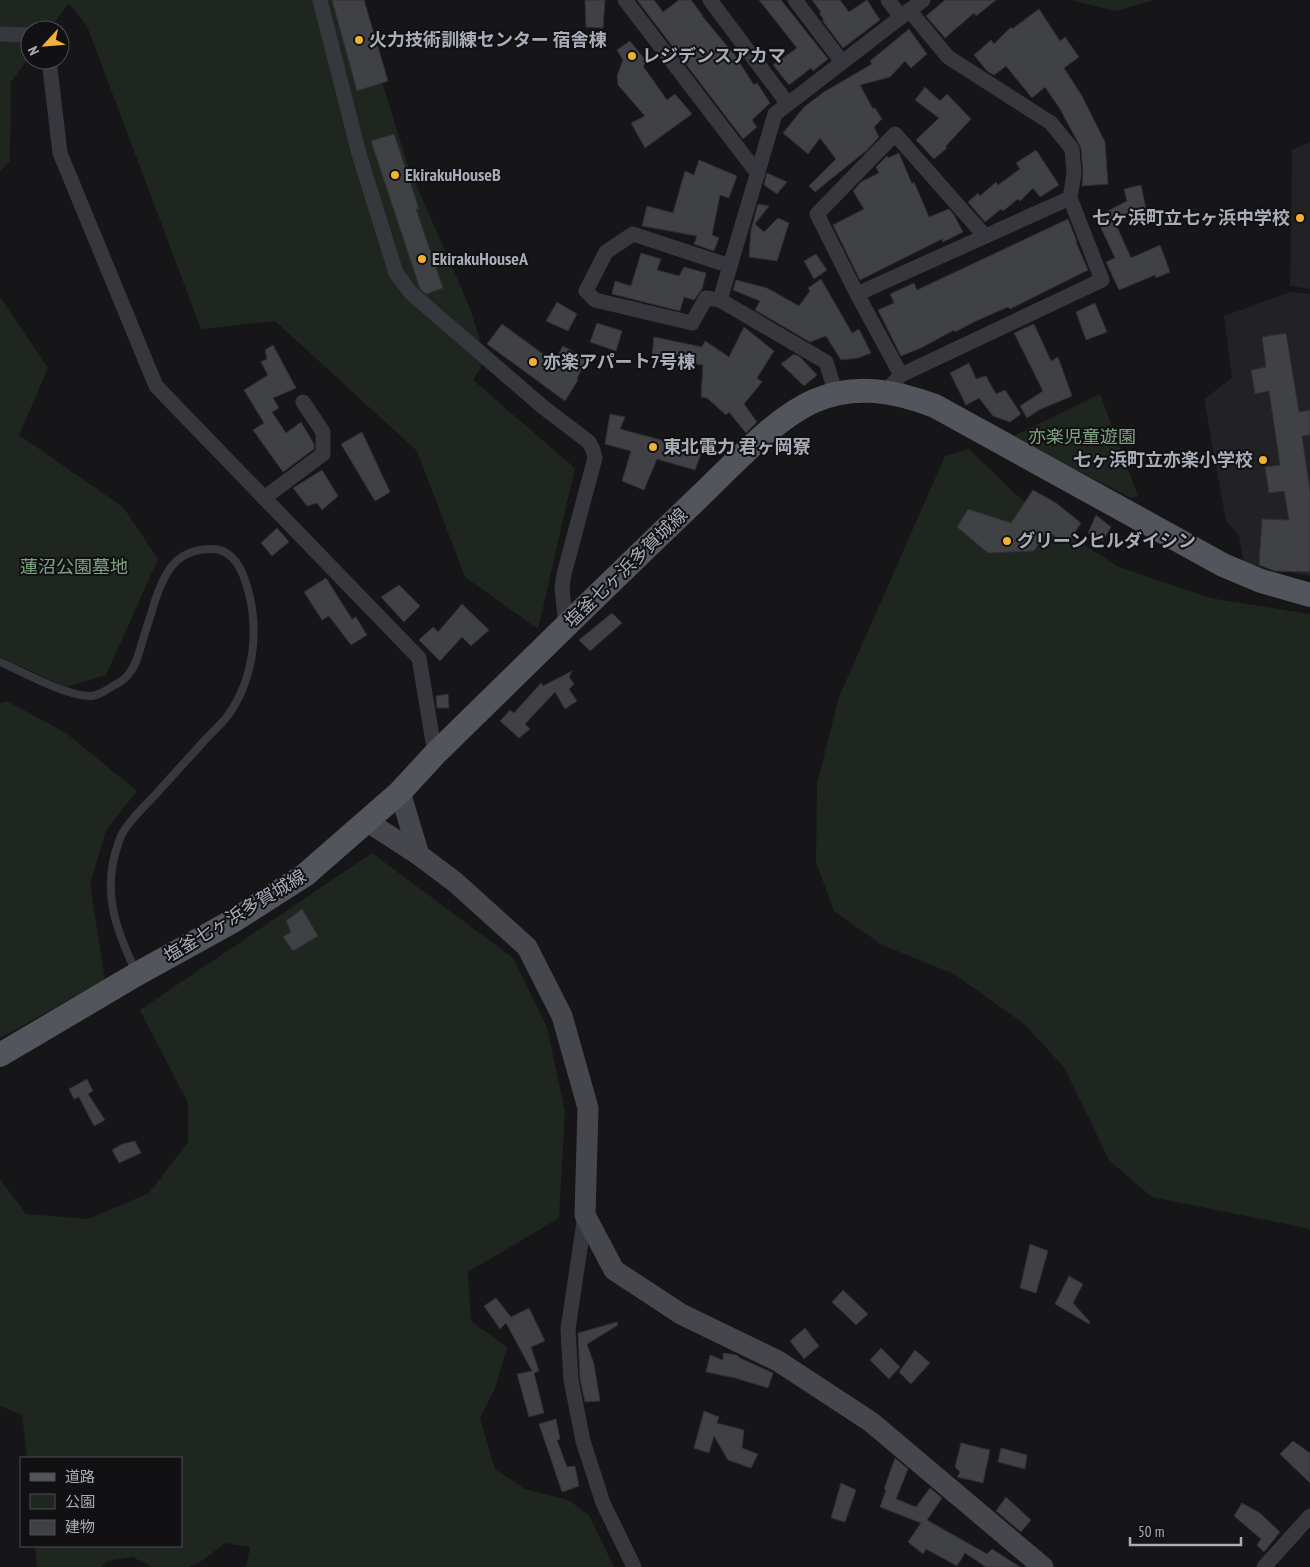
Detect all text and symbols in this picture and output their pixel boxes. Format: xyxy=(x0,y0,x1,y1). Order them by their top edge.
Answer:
north arrow xyxy=(20,20,70,70)
place label: 火力技術訓練センター 宿舎棟 xyxy=(369,28,607,51)
marker: 火力技術訓練センター 宿舎棟 xyxy=(353,34,365,46)
text: N xyxy=(24,43,43,58)
place label: レジデンスアカマ xyxy=(642,44,786,67)
marker: レジデンスアカマ xyxy=(626,50,638,62)
place label: EkirakuHouseB xyxy=(405,163,501,186)
marker: EkirakuHouseB xyxy=(389,169,401,181)
place label: 七ヶ浜町立七ヶ浜中学校 xyxy=(1092,206,1290,229)
marker: 七ヶ浜町立七ヶ浜中学校 xyxy=(1294,212,1306,224)
place label: EkirakuHouseA xyxy=(432,247,529,270)
marker: EkirakuHouseA xyxy=(416,253,428,265)
place label: 亦楽アパート7号棟 xyxy=(543,350,695,373)
marker: 亦楽アパート7号棟 xyxy=(527,356,539,368)
park label: 亦楽児童遊園 xyxy=(1028,425,1136,448)
place label: 東北電力 君ヶ岡寮 xyxy=(663,435,811,458)
marker: 東北電力 君ヶ岡寮 xyxy=(647,441,659,453)
place label: 七ヶ浜町立亦楽小学校 xyxy=(1073,448,1253,471)
marker: 七ヶ浜町立亦楽小学校 xyxy=(1257,454,1269,466)
street label: 塩釜七ヶ浜多賀城線 xyxy=(559,503,692,632)
place label: グリーンヒルダイシン xyxy=(1017,529,1196,552)
marker: グリーンヒルダイシン xyxy=(1001,535,1013,547)
park label: 蓮沼公園墓地 xyxy=(20,555,128,578)
street label: 塩釜七ヶ浜多賀城線 xyxy=(159,864,310,967)
legend xyxy=(20,1457,182,1547)
text: 道路 xyxy=(65,1467,95,1486)
text: 公園 xyxy=(65,1492,95,1511)
scale bar xyxy=(1130,1514,1241,1546)
text: 建物 xyxy=(65,1517,95,1536)
text: 50 m xyxy=(1138,1522,1164,1541)

